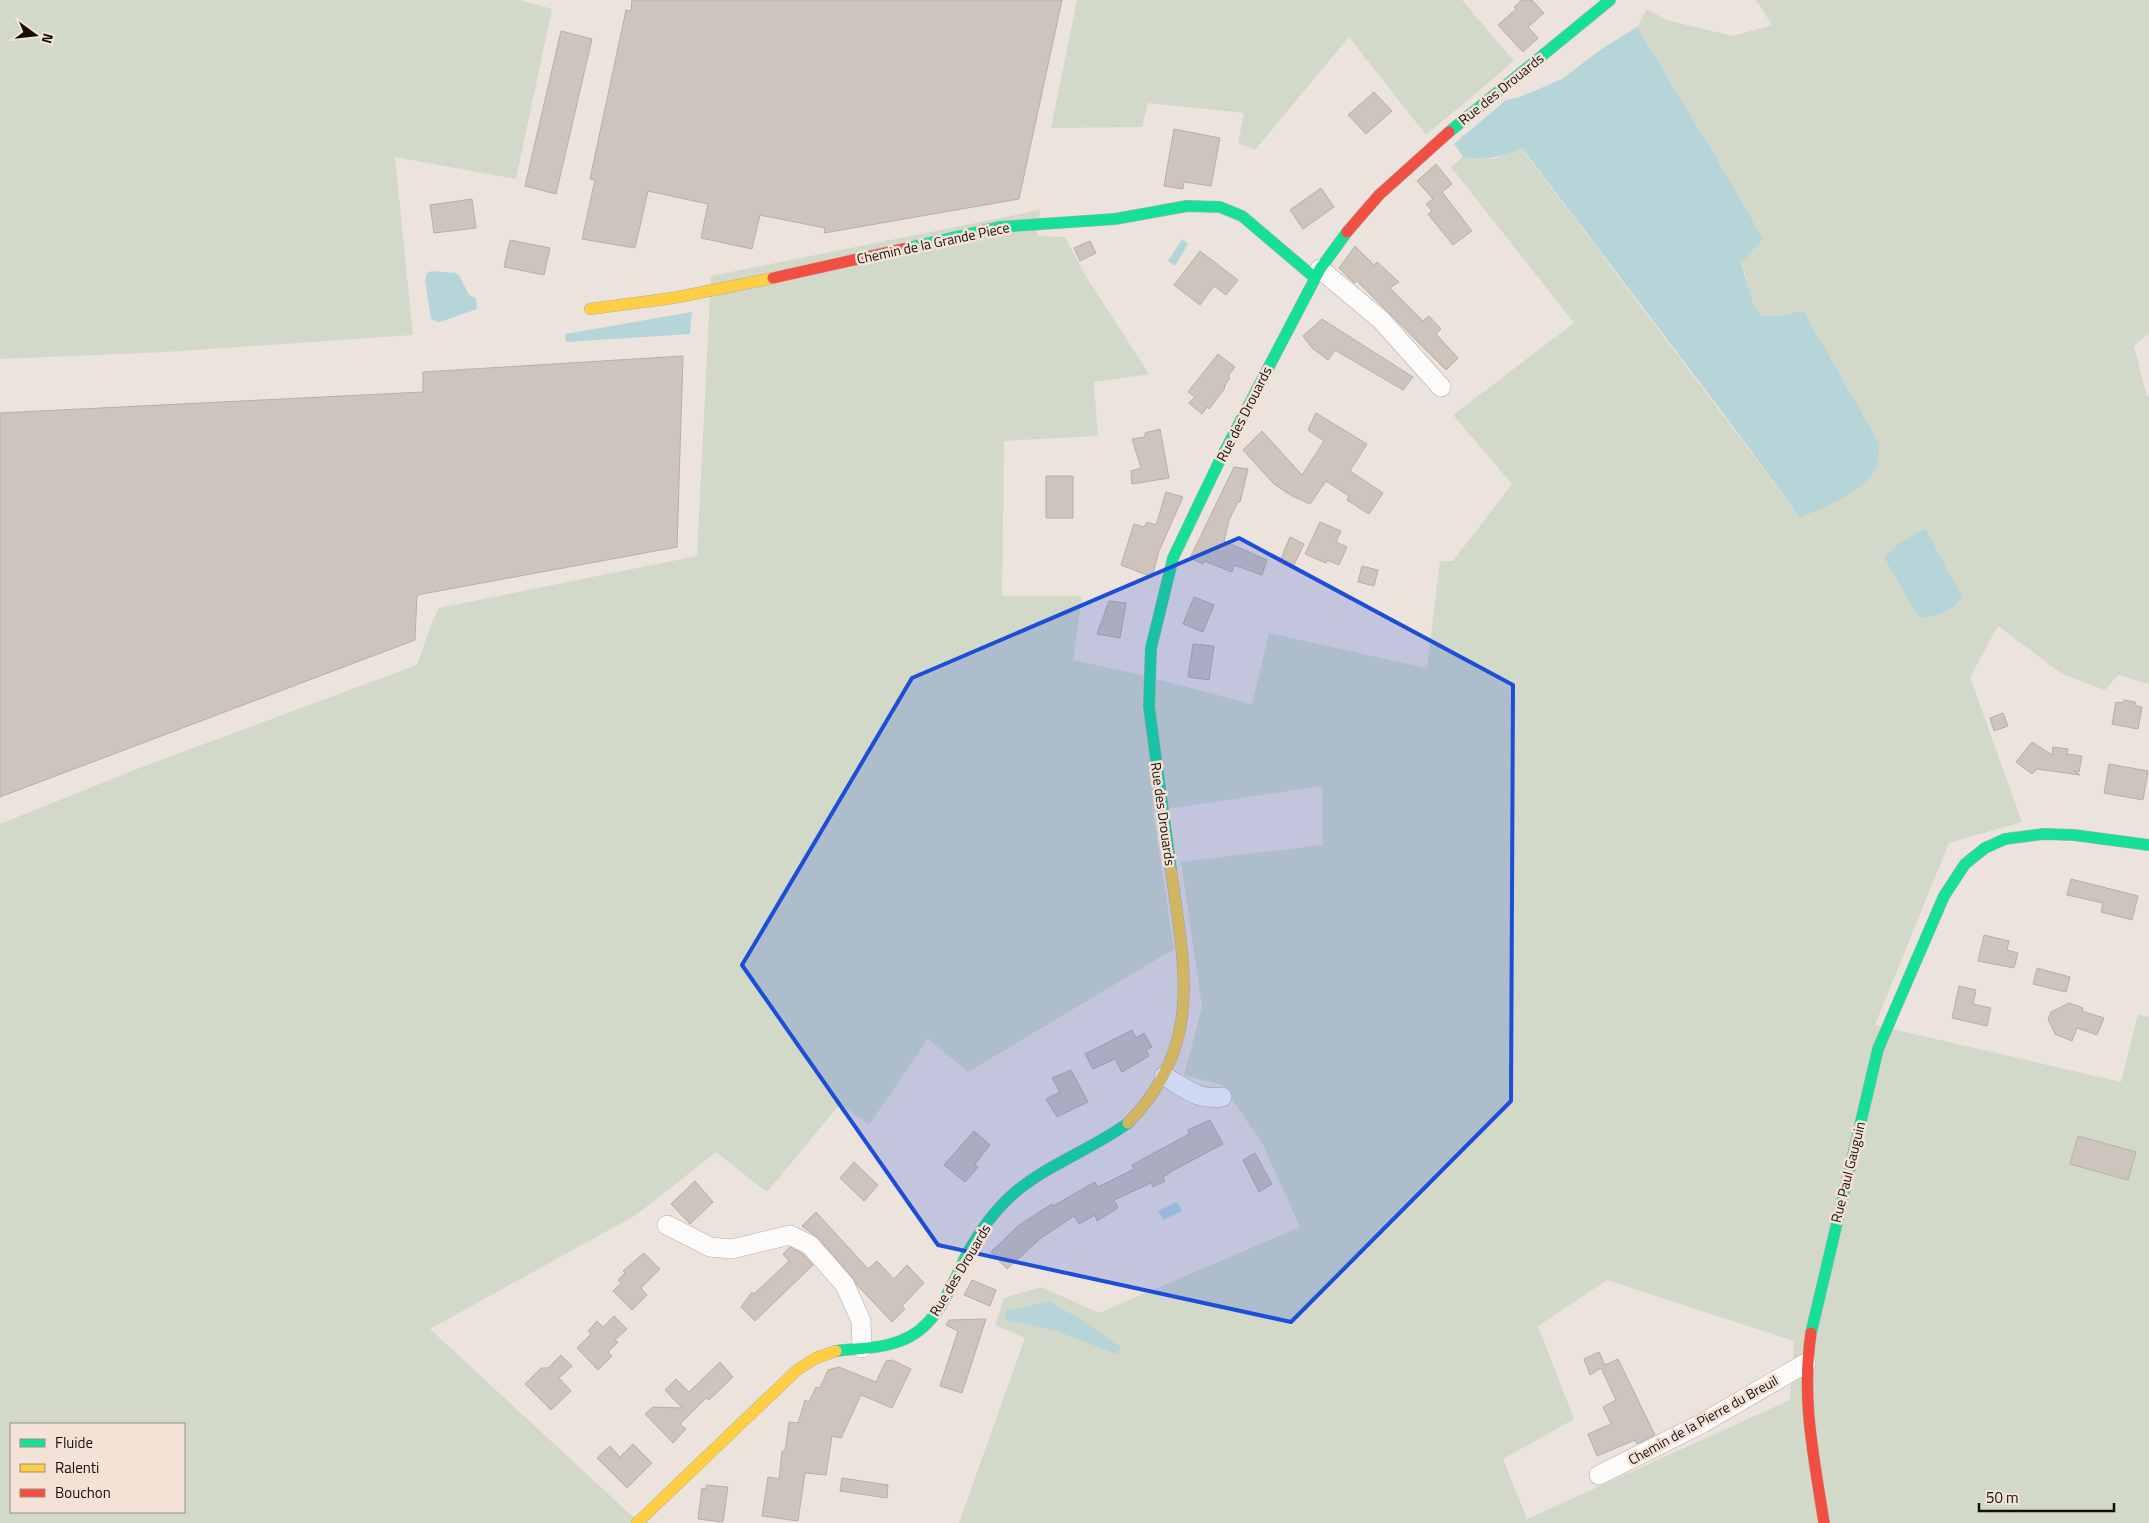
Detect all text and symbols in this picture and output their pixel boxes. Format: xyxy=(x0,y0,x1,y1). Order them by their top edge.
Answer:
north arrow xyxy=(10,10,60,60)
text: N xyxy=(37,31,59,46)
street label: Rue des Drouards xyxy=(1454,48,1548,130)
street label: Chemin de la Grande Piece xyxy=(855,216,1011,269)
street label: Rue des Drouards xyxy=(1211,362,1277,465)
street label: Rue des Drouards xyxy=(1146,761,1181,867)
street label: Rue Paul Gauguin xyxy=(1825,1119,1870,1225)
street label: Rue des Drouards xyxy=(924,1220,995,1320)
street label: Chemin de la Pierre du Breuil xyxy=(1624,1369,1782,1470)
legend xyxy=(10,1423,185,1513)
text: Fluide xyxy=(55,1431,93,1454)
text: Ralenti xyxy=(55,1456,99,1479)
scale bar xyxy=(1979,1480,2114,1512)
text: Bouchon xyxy=(55,1481,111,1504)
text: 50 m xyxy=(1986,1486,2019,1509)

